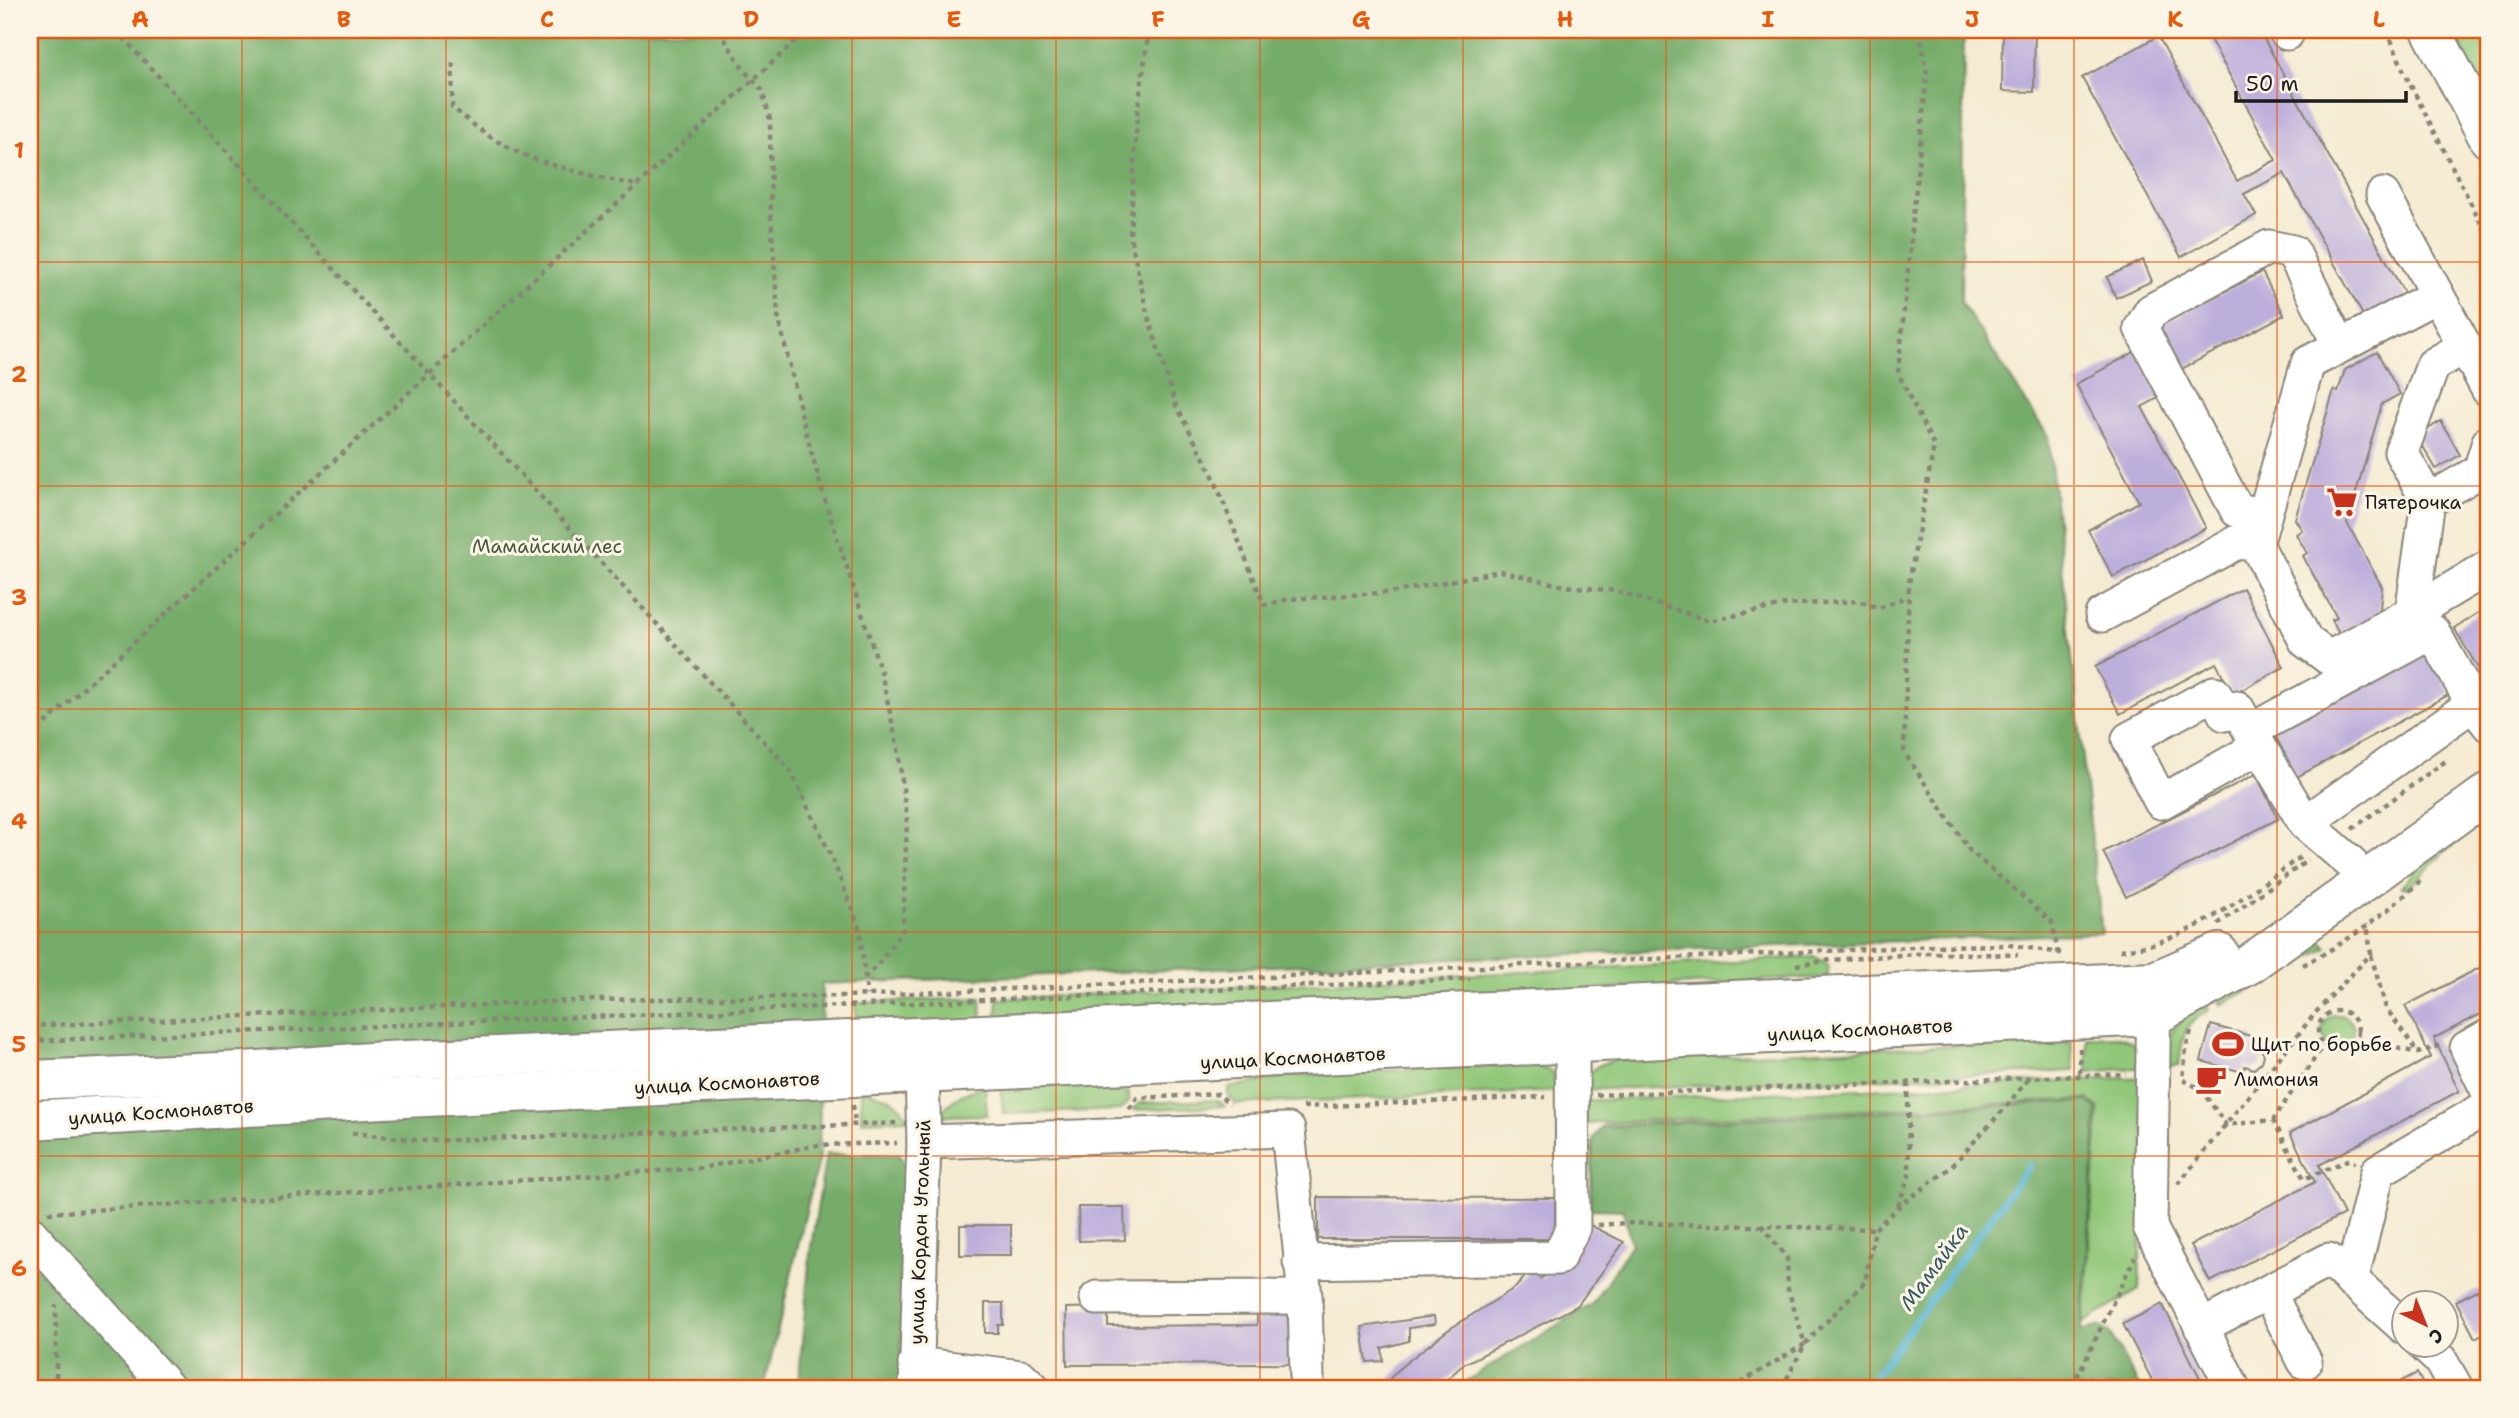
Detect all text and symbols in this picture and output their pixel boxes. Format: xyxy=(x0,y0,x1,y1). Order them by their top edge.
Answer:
text: A xyxy=(131,4,149,34)
text: B xyxy=(337,4,351,34)
text: C xyxy=(540,4,554,34)
text: D xyxy=(743,4,759,34)
text: E xyxy=(946,4,962,34)
text: F xyxy=(1151,4,1165,34)
text: G xyxy=(1352,4,1371,34)
text: H xyxy=(1557,4,1573,34)
text: I xyxy=(1762,4,1775,34)
text: J xyxy=(1965,4,1979,34)
text: K xyxy=(2167,4,2183,34)
text: L xyxy=(2373,4,2385,34)
scale bar xyxy=(2236,60,2405,104)
text: 50 m xyxy=(2246,70,2299,98)
text: 1 xyxy=(14,135,24,165)
text: 2 xyxy=(11,359,27,389)
supermarket icon: Пятерочка xyxy=(2325,485,2359,519)
place label: Пятерочка xyxy=(2365,490,2461,515)
park label: Мамайский лес xyxy=(472,534,622,559)
text: 3 xyxy=(11,582,27,612)
text: 4 xyxy=(11,806,27,836)
street label: улица Космонавтов xyxy=(1767,1013,1953,1047)
sports icon: Щит по борьбе xyxy=(2211,1027,2245,1061)
text: 5 xyxy=(12,1029,26,1059)
place label: Щит по борьбе xyxy=(2251,1032,2392,1057)
street label: улица Космонавтов xyxy=(1200,1041,1386,1075)
cafe icon: Лимония xyxy=(2194,1062,2228,1096)
street label: улица Космонавтов xyxy=(634,1066,820,1100)
place label: Лимония xyxy=(2234,1067,2319,1092)
street label: улица Космонавтов xyxy=(67,1093,255,1131)
street label: улица Кордон Угольный xyxy=(904,1119,936,1345)
water label: Мамайка xyxy=(1893,1218,1975,1316)
text: 6 xyxy=(11,1253,27,1283)
north arrow xyxy=(2390,1288,2460,1358)
text: С xyxy=(2423,1323,2449,1349)

